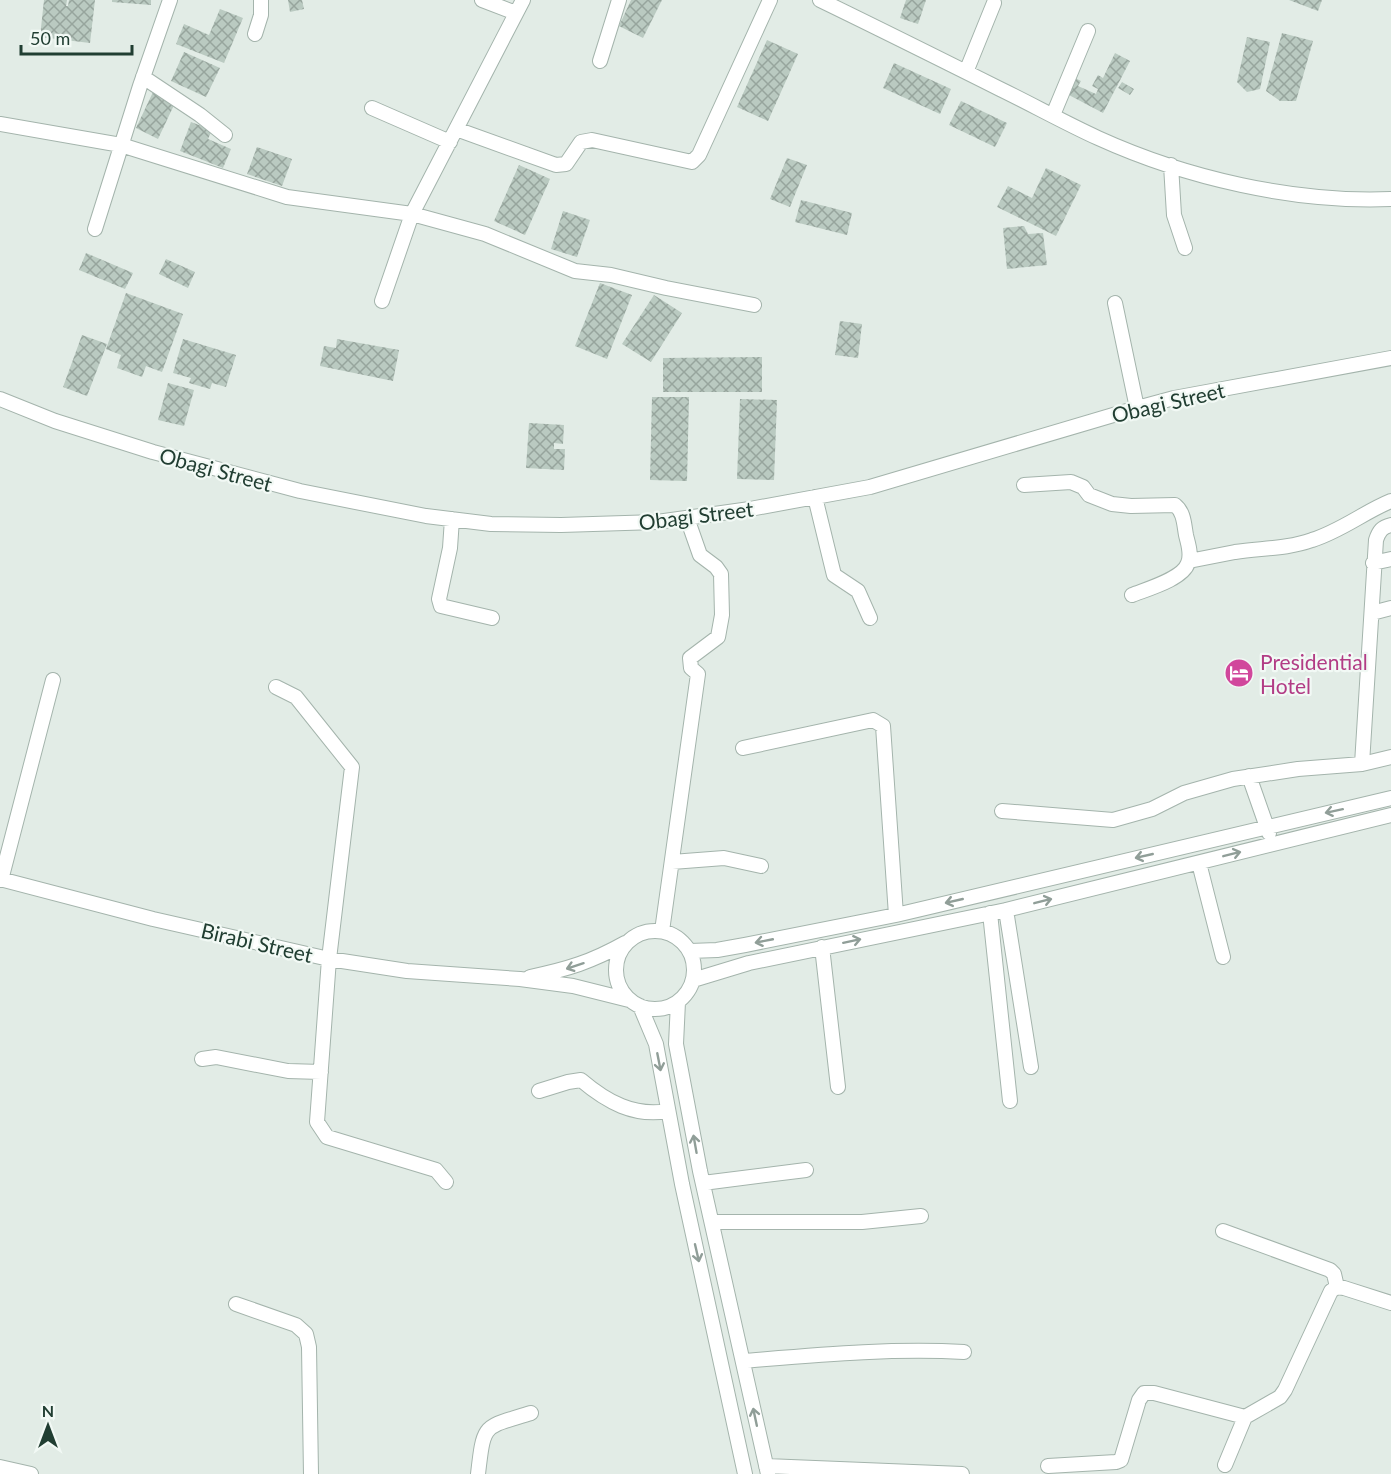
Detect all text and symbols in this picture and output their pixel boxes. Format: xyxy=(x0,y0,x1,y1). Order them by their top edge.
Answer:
scale bar xyxy=(21,18,132,56)
text: 50 m xyxy=(30,27,70,49)
street label: Obagi Street xyxy=(1109,377,1228,427)
street label: Obagi Street xyxy=(157,442,275,496)
street label: Obagi Street xyxy=(637,496,755,534)
place label: Presidential Hotel xyxy=(1260,649,1368,698)
hotel icon: Presidential Hotel xyxy=(1223,657,1255,689)
one-way arrow xyxy=(1325,806,1344,817)
one-way arrow xyxy=(1222,848,1241,860)
one-way arrow xyxy=(1135,850,1154,862)
one-way arrow xyxy=(945,895,964,907)
one-way arrow xyxy=(1033,895,1052,907)
street label: Birabi Street xyxy=(199,917,316,967)
one-way arrow xyxy=(841,935,861,946)
one-way arrow xyxy=(754,936,774,947)
one-way arrow xyxy=(566,962,585,973)
one-way arrow xyxy=(654,1051,665,1071)
one-way arrow xyxy=(690,1135,701,1155)
one-way arrow xyxy=(692,1243,704,1262)
north arrow xyxy=(18,1396,78,1456)
text: N xyxy=(42,1401,54,1420)
one-way arrow xyxy=(749,1408,761,1427)

